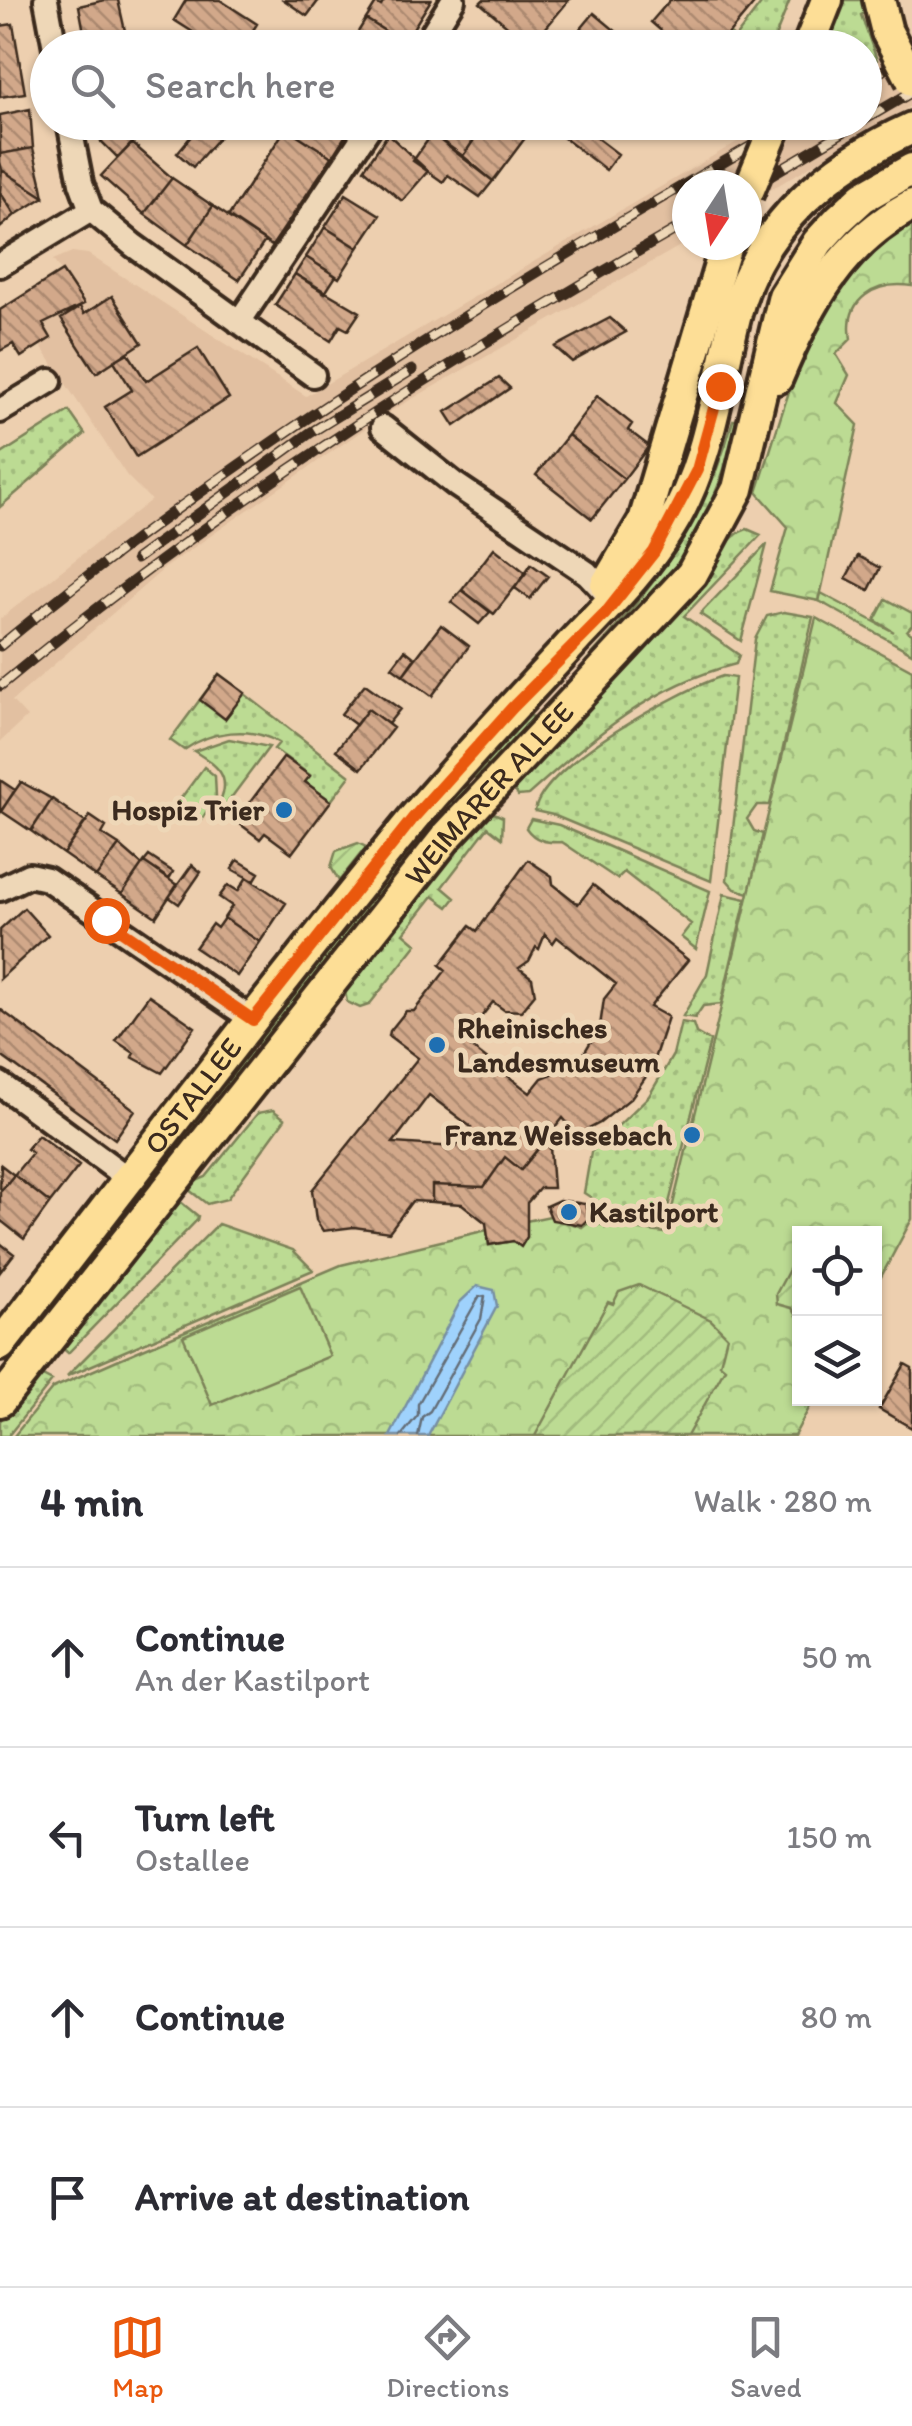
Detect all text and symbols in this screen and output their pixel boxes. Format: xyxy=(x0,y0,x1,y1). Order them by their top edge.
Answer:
search box xyxy=(30,30,882,140)
icon: search xyxy=(65,58,120,113)
text: Search here xyxy=(145,62,336,108)
north arrow xyxy=(672,170,762,260)
route end xyxy=(698,364,744,410)
street label: WEIMARER ALLEE xyxy=(396,693,581,893)
place label: Hospiz Trier xyxy=(112,791,265,828)
marker: Hospiz Trier xyxy=(273,799,295,821)
route start xyxy=(84,898,130,944)
place label: Rheinisches Landesmuseum xyxy=(457,1009,660,1080)
street label: OSTALLEE xyxy=(136,1030,250,1162)
marker: Rheinisches Landesmuseum xyxy=(426,1034,448,1056)
place label: Franz Weissebach xyxy=(444,1116,673,1153)
marker: Franz Weissebach xyxy=(681,1124,703,1146)
place label: Kastilport xyxy=(589,1193,718,1230)
marker: Kastilport xyxy=(558,1201,580,1223)
map controls xyxy=(792,1226,882,1406)
button: locate xyxy=(792,1226,882,1316)
button: layers xyxy=(792,1316,882,1406)
text: 4 min xyxy=(40,1476,143,1527)
text: Walk · 280 m xyxy=(693,1482,872,1520)
text: Continue xyxy=(135,1615,285,1661)
icon: ahead xyxy=(40,1630,95,1685)
text: 50 m xyxy=(801,1638,872,1676)
text: An der Kastilport xyxy=(135,1661,370,1699)
text: Turn left xyxy=(135,1795,275,1841)
icon: left xyxy=(40,1810,95,1865)
text: 150 m xyxy=(787,1818,872,1856)
text: Ostallee xyxy=(135,1841,250,1879)
icon: ahead xyxy=(40,1990,95,2045)
text: Continue xyxy=(135,1994,285,2040)
text: 80 m xyxy=(801,1998,872,2036)
icon: arrive xyxy=(40,2170,95,2225)
text: Arrive at destination xyxy=(135,2174,470,2220)
tab: Map xyxy=(110,2310,165,2404)
tab: Directions xyxy=(386,2310,509,2404)
tab: Saved xyxy=(730,2310,802,2404)

